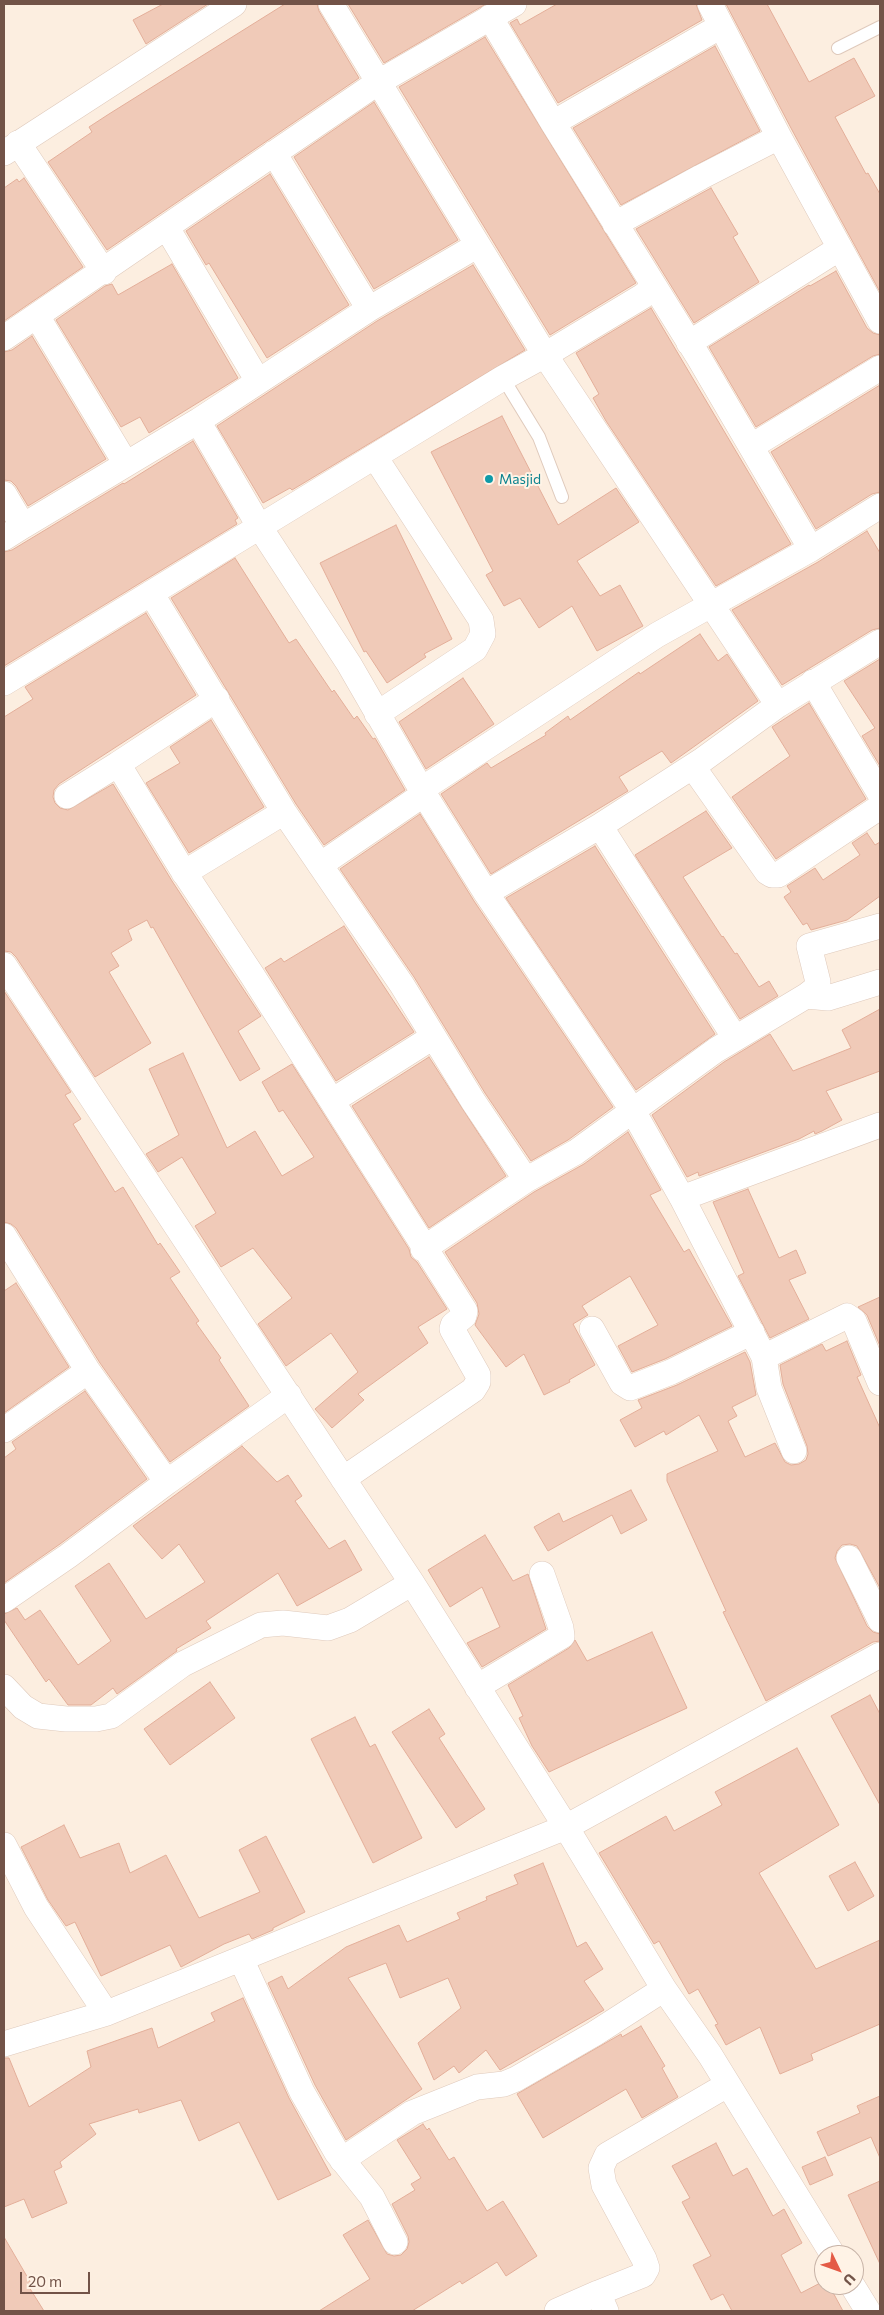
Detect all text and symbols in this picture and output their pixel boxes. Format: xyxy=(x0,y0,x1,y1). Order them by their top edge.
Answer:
place label: Masjid xyxy=(499,471,541,487)
marker: Masjid xyxy=(483,473,495,485)
north arrow xyxy=(814,2245,864,2295)
scale bar xyxy=(22,2262,92,2294)
text: U xyxy=(840,2270,860,2289)
text: 20 m xyxy=(28,2272,62,2290)

